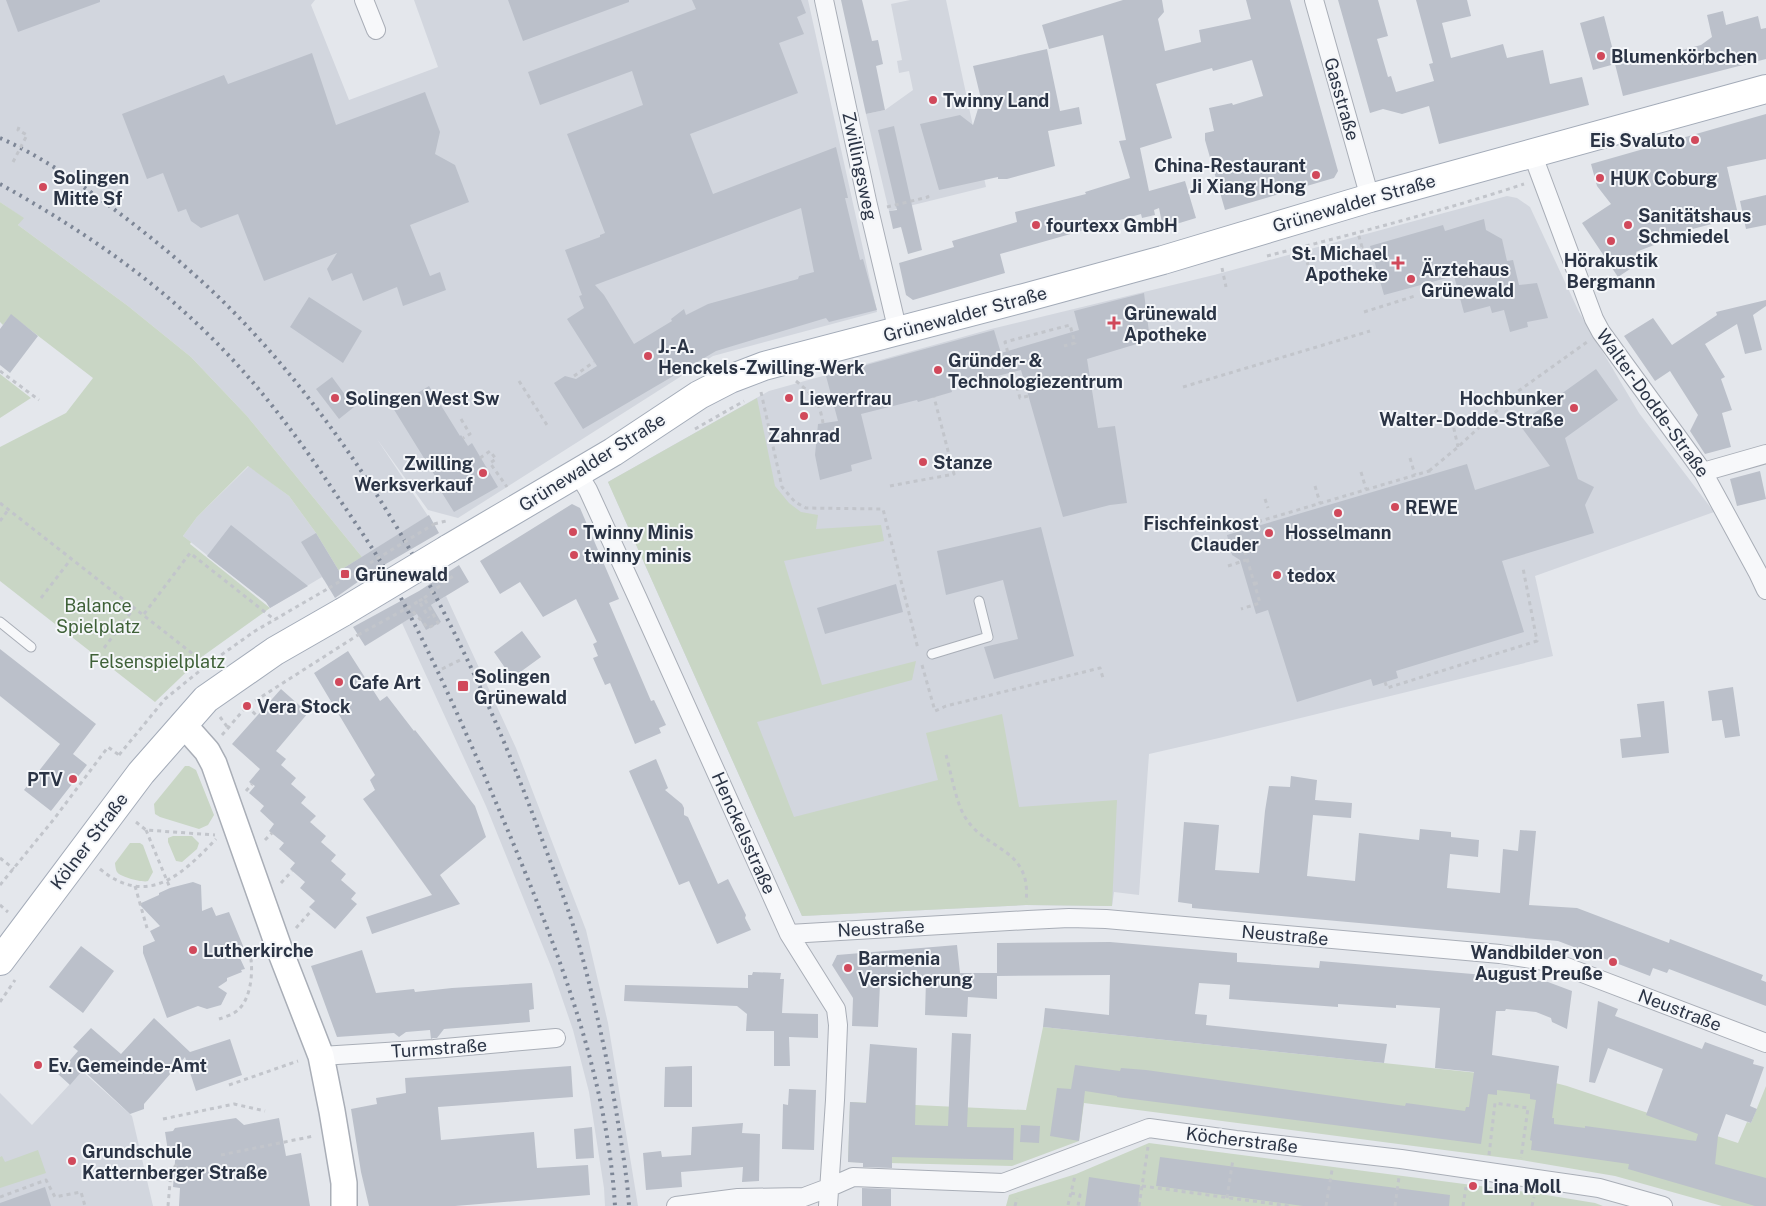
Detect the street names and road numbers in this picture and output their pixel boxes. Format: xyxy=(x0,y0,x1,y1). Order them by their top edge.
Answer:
street label: Gasstraße xyxy=(1320,55,1364,143)
street label: Zwillingsweg xyxy=(838,110,882,222)
street label: Grünewalder Straße xyxy=(1270,170,1438,236)
street label: Grünewalder Straße xyxy=(881,282,1049,346)
street label: Walter-Dodde-Straße xyxy=(1592,325,1714,481)
street label: Grünewalder Straße xyxy=(515,408,669,516)
street label: Henckelsstraße xyxy=(708,769,780,897)
street label: Kölner Straße xyxy=(46,789,132,893)
street label: Neustraße xyxy=(837,915,925,941)
street label: Neustraße xyxy=(1241,921,1329,949)
street label: Neustraße xyxy=(1635,985,1725,1035)
street label: Turmstraße xyxy=(390,1034,488,1062)
street label: Köcherstraße xyxy=(1185,1123,1299,1157)

